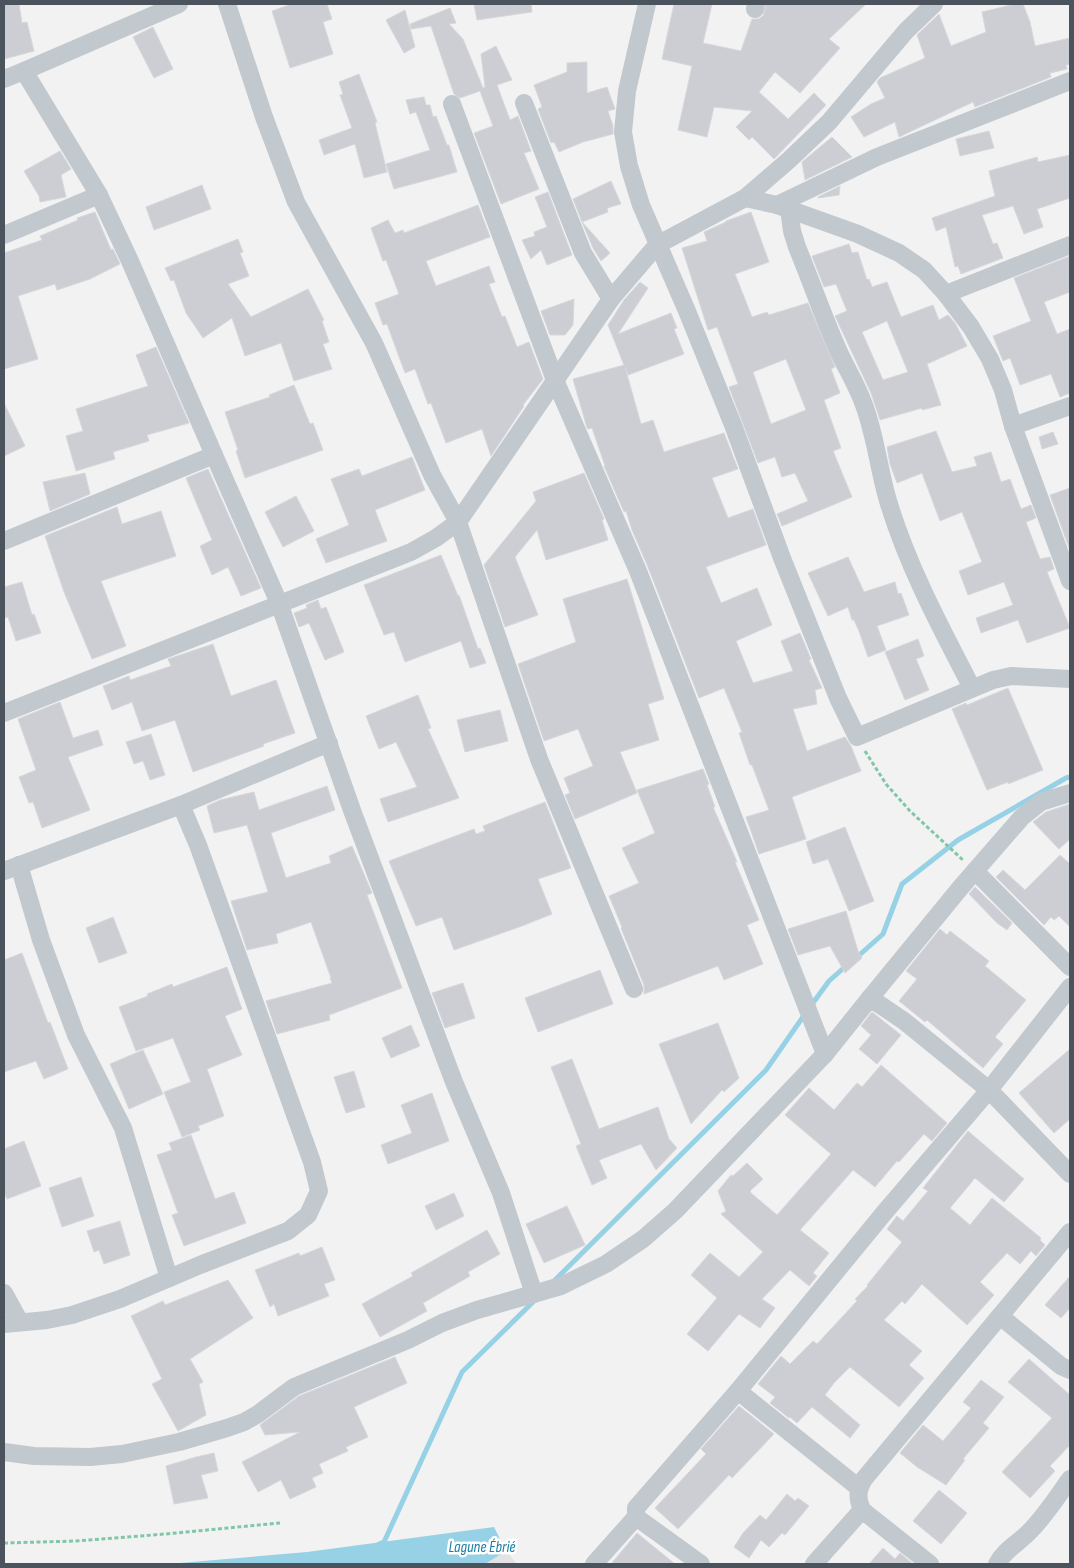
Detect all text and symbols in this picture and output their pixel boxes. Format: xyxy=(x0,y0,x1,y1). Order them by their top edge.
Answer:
water label: Lagune Ébrié xyxy=(448,1538,516,1557)

